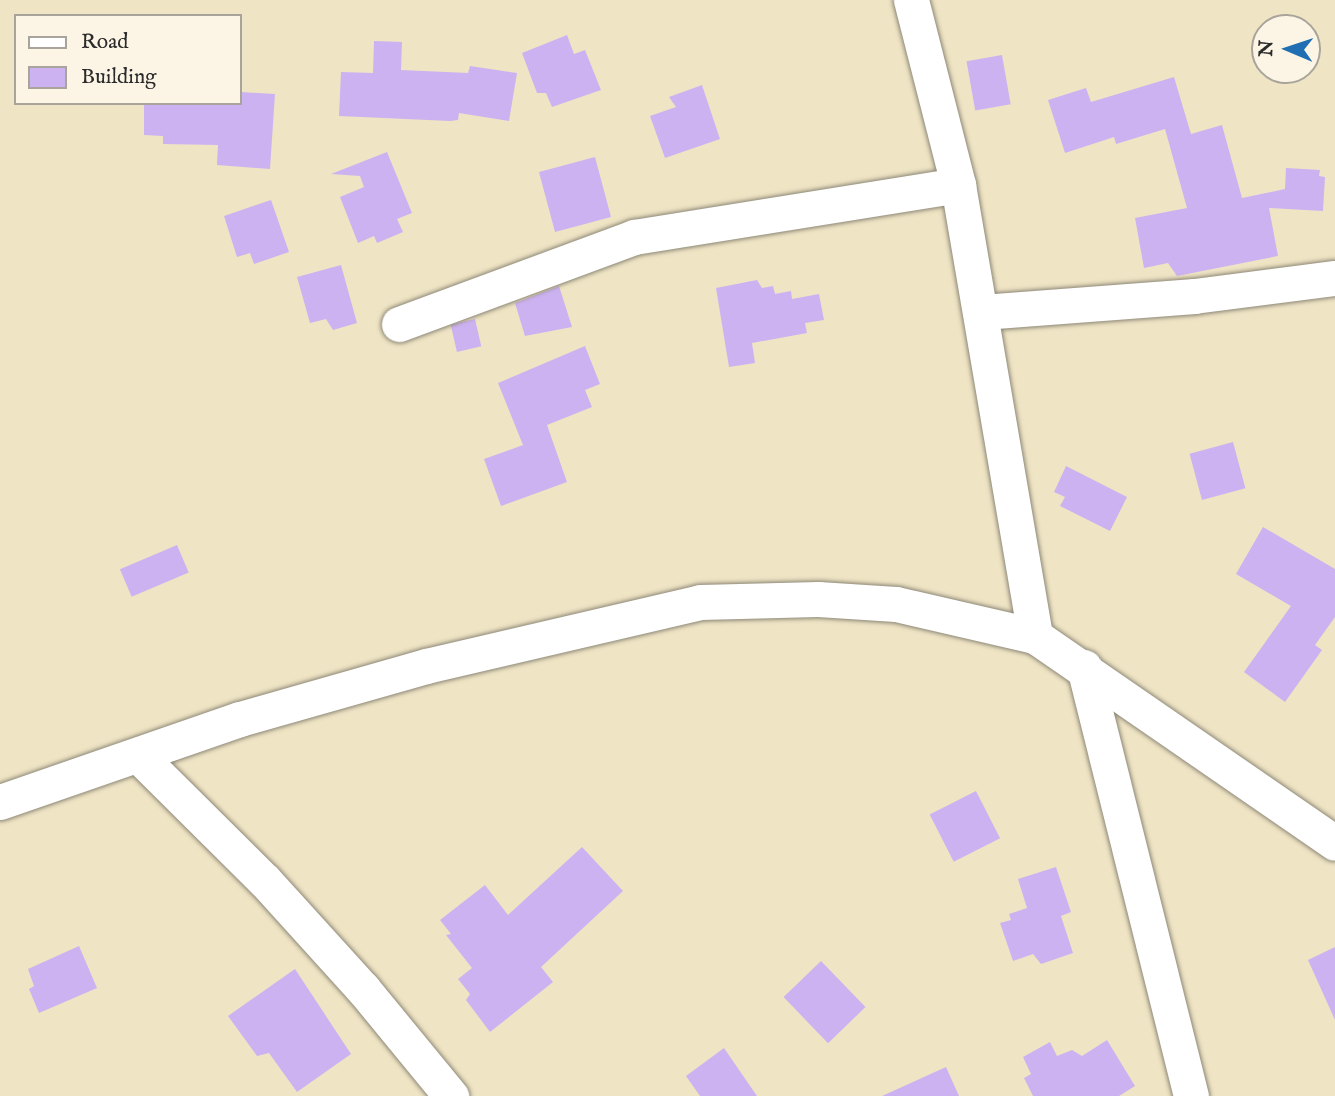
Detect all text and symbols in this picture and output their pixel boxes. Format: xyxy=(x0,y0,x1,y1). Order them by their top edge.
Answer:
legend xyxy=(14,14,242,105)
north arrow xyxy=(1251,14,1321,84)
text: Road xyxy=(81,29,128,56)
text: N xyxy=(1255,40,1279,57)
text: Building xyxy=(81,64,156,91)

